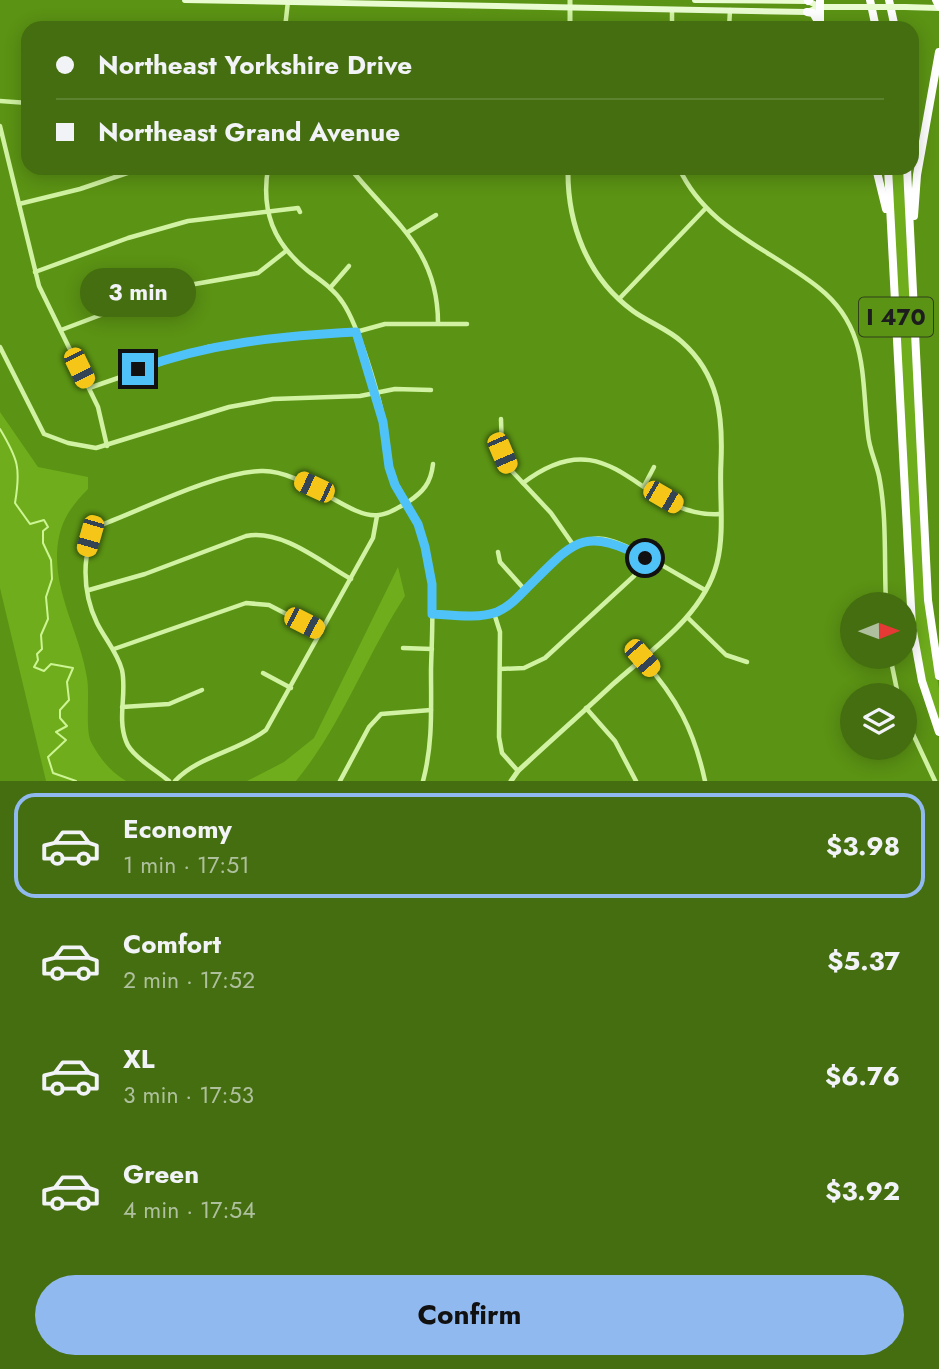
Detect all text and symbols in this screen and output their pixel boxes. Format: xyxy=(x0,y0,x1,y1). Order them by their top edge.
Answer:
text: Northeast Yorkshire Drive xyxy=(98,46,412,84)
text: Northeast Grand Avenue xyxy=(98,113,400,151)
callout: 3 min xyxy=(80,268,196,316)
text: 3 min xyxy=(108,275,168,309)
road number: I 470 xyxy=(859,298,933,336)
car xyxy=(61,345,98,391)
route end xyxy=(122,353,154,385)
car xyxy=(485,430,520,476)
car xyxy=(291,469,338,505)
car xyxy=(640,477,687,517)
car xyxy=(75,513,106,559)
route start xyxy=(629,542,661,574)
north arrow xyxy=(840,592,917,668)
map controls xyxy=(840,592,917,760)
car xyxy=(281,604,328,642)
car xyxy=(621,635,664,681)
button: layers xyxy=(840,683,917,760)
text: Economy xyxy=(123,810,232,848)
icon: car xyxy=(39,814,102,877)
text: $3.98 xyxy=(826,827,900,865)
text: 1 min · 17:51 xyxy=(123,848,250,882)
text: Comfort xyxy=(123,925,221,963)
icon: car xyxy=(39,929,102,992)
text: $5.37 xyxy=(827,942,900,980)
text: 2 min · 17:52 xyxy=(123,963,255,997)
text: XL xyxy=(123,1040,155,1078)
icon: car xyxy=(39,1044,102,1107)
text: $6.76 xyxy=(825,1057,900,1095)
text: 3 min · 17:53 xyxy=(123,1078,254,1112)
text: Green xyxy=(123,1155,199,1193)
icon: car xyxy=(39,1159,102,1222)
text: $3.92 xyxy=(825,1172,900,1210)
text: 4 min · 17:54 xyxy=(123,1193,256,1227)
button: Confirm xyxy=(35,1275,904,1355)

